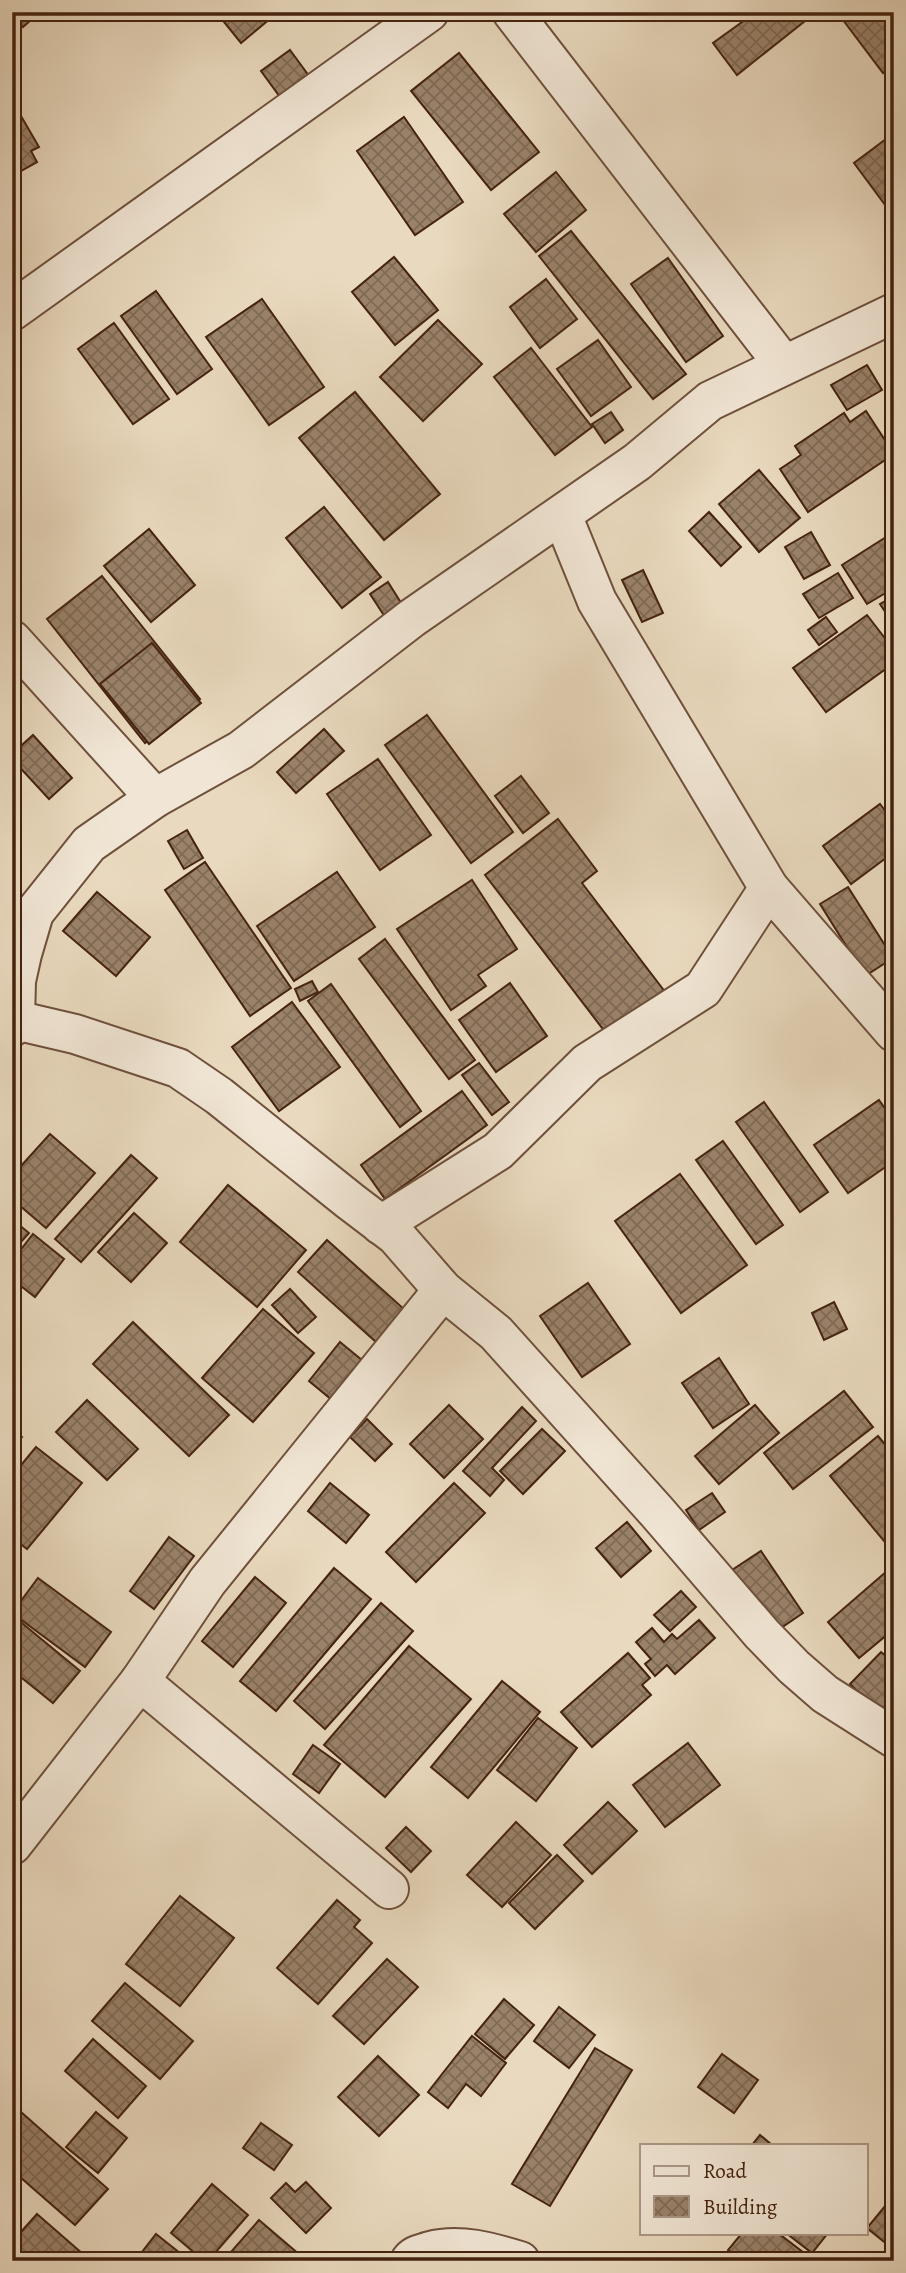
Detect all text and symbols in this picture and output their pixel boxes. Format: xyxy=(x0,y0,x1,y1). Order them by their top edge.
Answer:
legend xyxy=(640,2144,867,2234)
text: Road xyxy=(703,2157,747,2185)
text: Building xyxy=(703,2193,778,2221)

